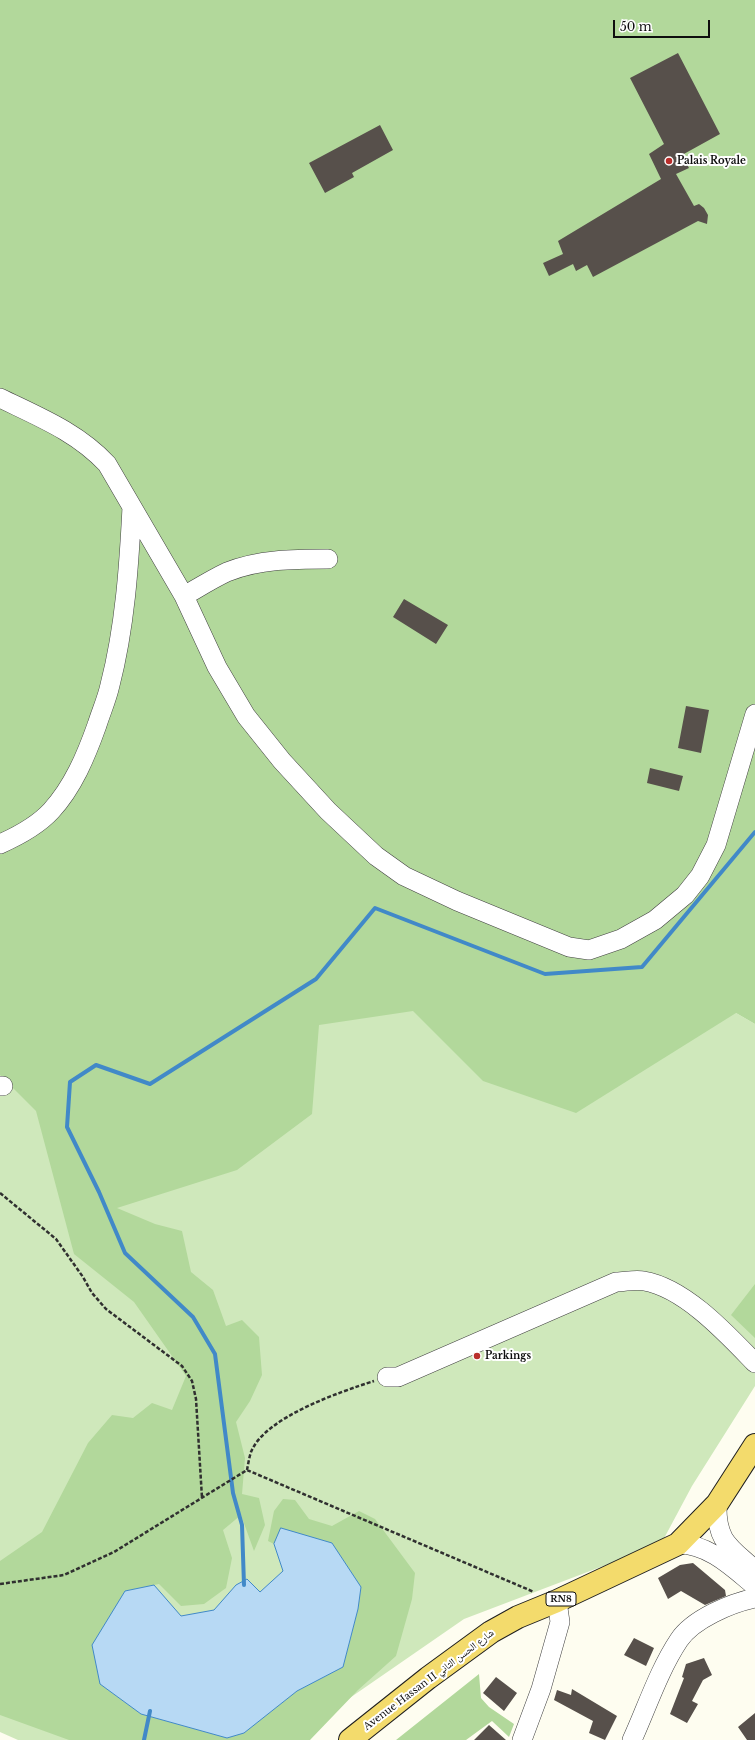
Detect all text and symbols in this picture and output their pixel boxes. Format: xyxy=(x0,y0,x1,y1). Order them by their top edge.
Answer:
scale bar xyxy=(615,12,712,38)
text: 50 m xyxy=(620,19,652,34)
place label: Palais Royale xyxy=(677,155,746,167)
marker: Palais Royale xyxy=(664,156,674,166)
place label: Parkings xyxy=(485,1350,531,1362)
marker: Parkings xyxy=(472,1351,482,1361)
road number: RN8 xyxy=(546,1592,576,1606)
street label: Avenue Hassan II شارع الحسن الثاني xyxy=(362,1627,496,1733)

